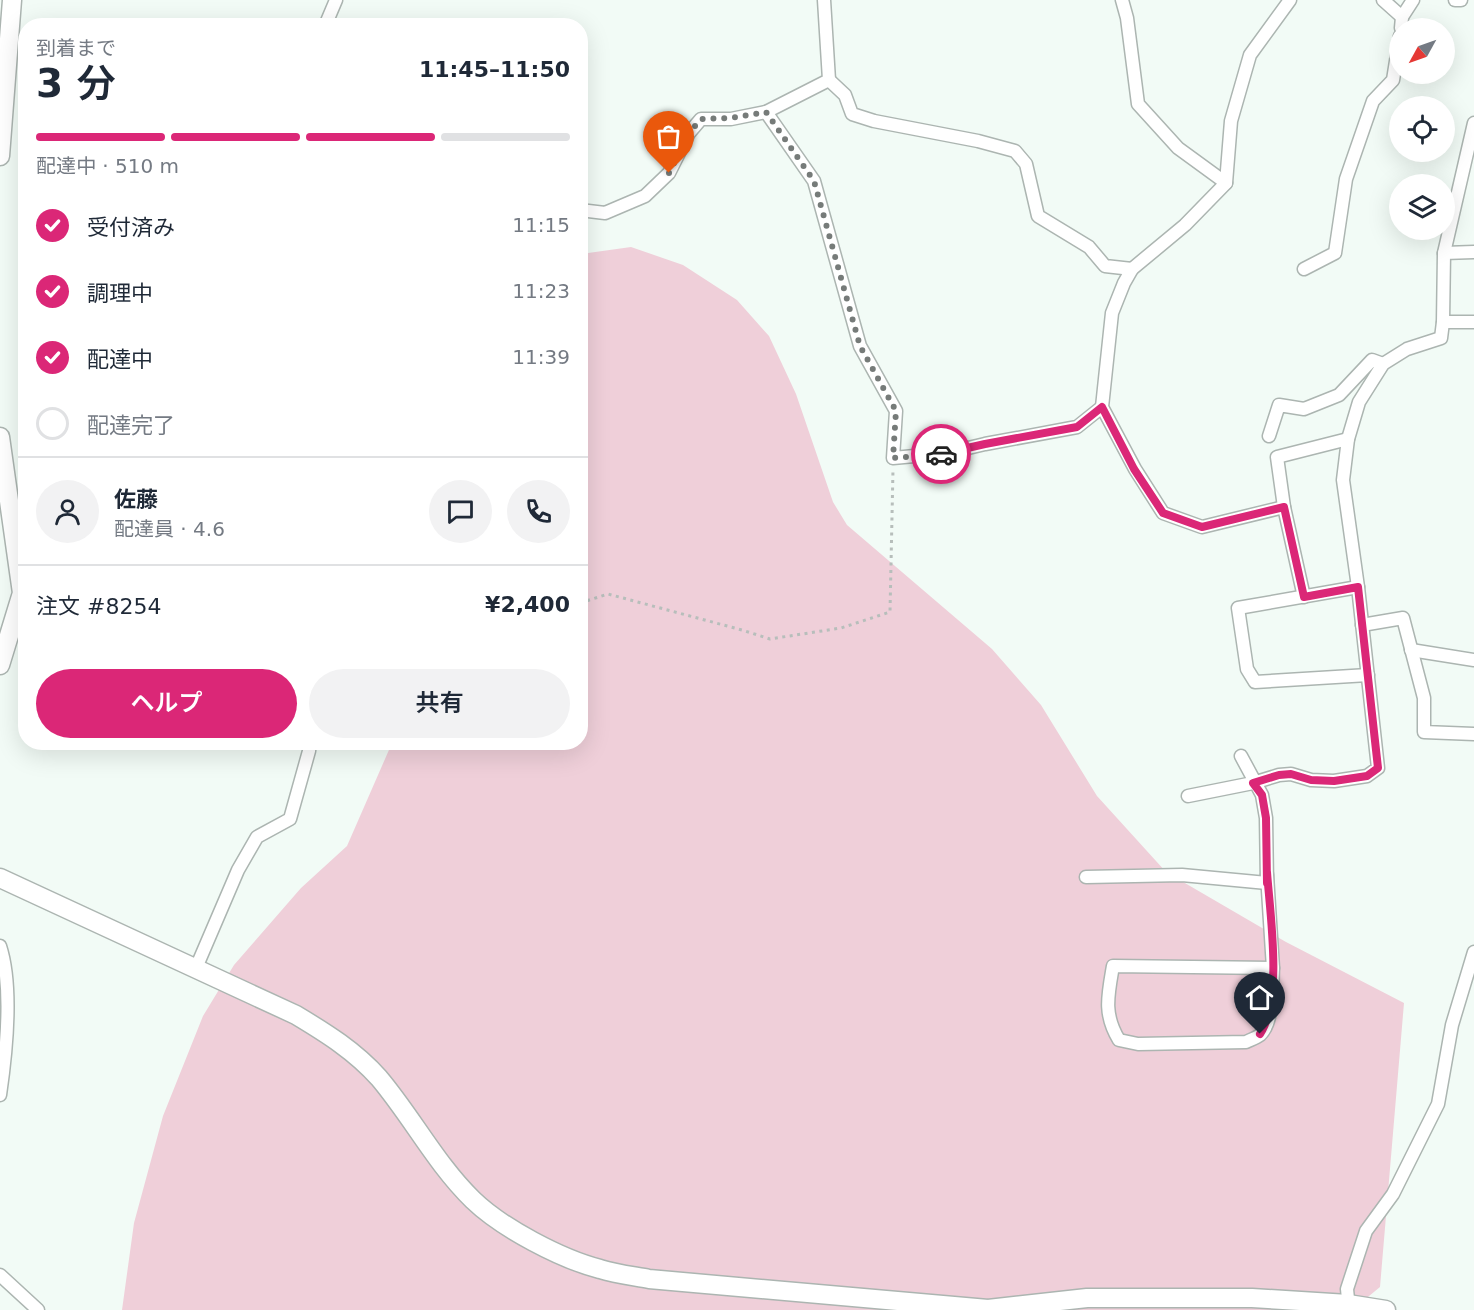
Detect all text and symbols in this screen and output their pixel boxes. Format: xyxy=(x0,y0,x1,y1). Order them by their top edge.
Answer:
north arrow xyxy=(1389,18,1455,84)
map controls xyxy=(1389,18,1455,240)
text: 到着まで xyxy=(36,36,116,60)
text: 11:45–11:50 xyxy=(419,57,570,82)
text: 3 分 xyxy=(36,61,116,106)
button: locate xyxy=(1389,96,1455,162)
pin xyxy=(643,111,694,173)
icon: bag xyxy=(652,120,685,153)
text: 配達中 · 510 m xyxy=(36,154,179,178)
button: layers xyxy=(1389,174,1455,240)
icon: check xyxy=(36,209,69,242)
text: 11:15 xyxy=(512,213,570,237)
text: 受付済み xyxy=(87,215,175,240)
icon: check xyxy=(36,275,69,308)
text: 11:23 xyxy=(512,279,570,303)
text: 調理中 xyxy=(87,281,153,306)
icon: check xyxy=(36,341,69,374)
text: 11:39 xyxy=(512,345,570,369)
text: 配達中 xyxy=(87,347,153,372)
text: 配達完了 xyxy=(87,413,175,438)
courier xyxy=(911,424,971,484)
icon: car xyxy=(925,438,958,471)
button: person xyxy=(36,480,99,543)
button: chat xyxy=(429,480,492,543)
button: phone xyxy=(507,480,570,543)
text: 佐藤 xyxy=(114,487,158,512)
text: 配達員 · 4.6 xyxy=(114,517,225,541)
text: ¥2,400 xyxy=(485,592,570,617)
text: 注文 #8254 xyxy=(36,594,161,619)
button: ヘルプ xyxy=(36,669,297,738)
button: 共有 xyxy=(309,669,570,738)
pin xyxy=(1234,972,1285,1034)
icon: home xyxy=(1243,981,1276,1014)

